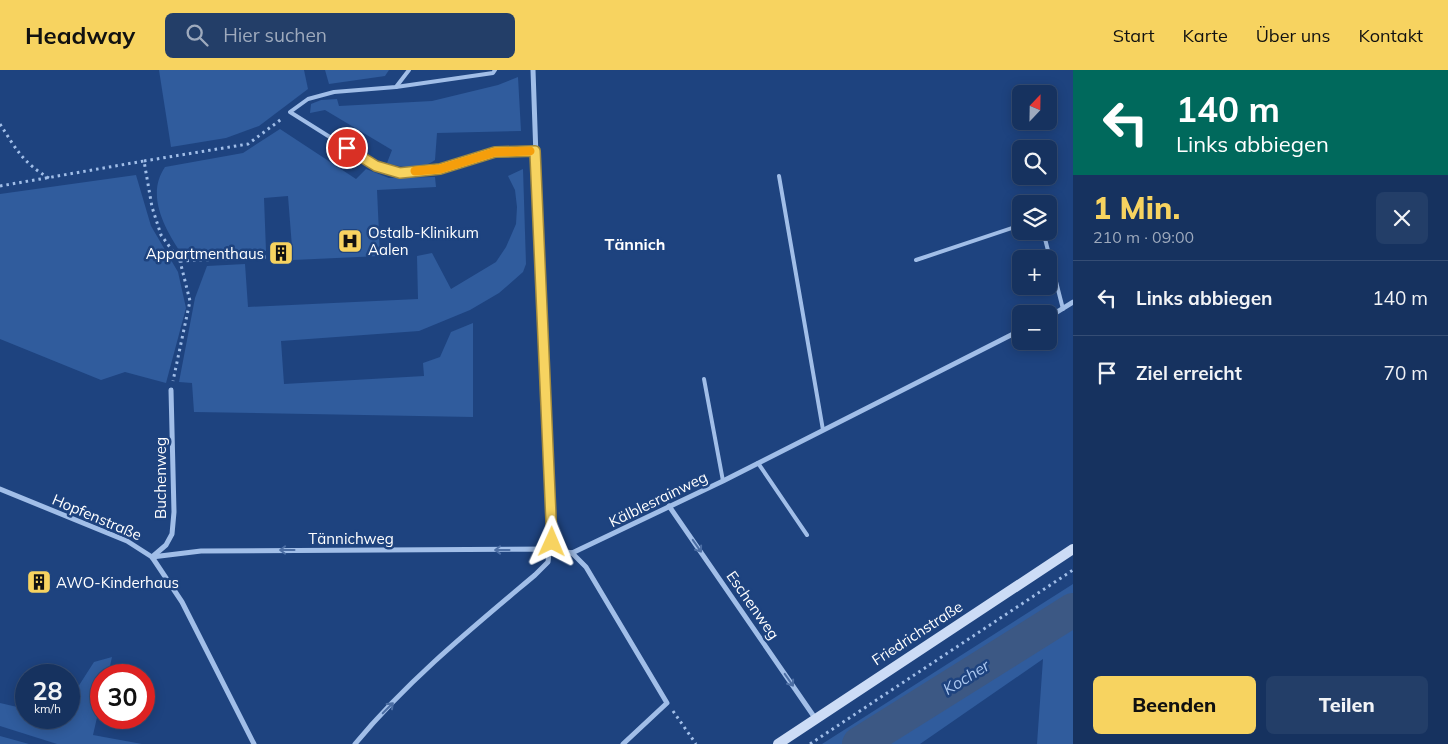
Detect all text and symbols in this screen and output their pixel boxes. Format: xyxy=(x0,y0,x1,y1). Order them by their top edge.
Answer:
search box xyxy=(165,13,515,58)
text: Headway xyxy=(25,20,135,50)
icon: search xyxy=(183,21,211,49)
text: Hier suchen xyxy=(223,23,327,47)
text: Start xyxy=(1113,24,1154,47)
text: Karte xyxy=(1182,24,1228,47)
text: Über uns xyxy=(1256,24,1331,47)
text: Kontakt xyxy=(1359,24,1423,47)
north arrow xyxy=(1012,85,1058,130)
map controls xyxy=(1012,85,1057,350)
text: 140 m xyxy=(1176,87,1280,131)
icon: left xyxy=(1093,90,1158,155)
pin xyxy=(326,127,368,169)
text: Links abbiegen xyxy=(1176,130,1329,158)
icon: arrive xyxy=(333,134,361,162)
button: search xyxy=(1012,140,1057,185)
text: 1 Min. xyxy=(1093,189,1180,227)
button: close xyxy=(1376,192,1428,244)
button: layers xyxy=(1012,195,1057,240)
place label: Ostalb-Klinikum Aalen xyxy=(368,223,479,259)
text: 210 m · 09:00 xyxy=(1093,227,1194,247)
hospital icon: Ostalb-Klinikum Aalen xyxy=(337,228,363,254)
district label: Tännich xyxy=(604,234,666,254)
building icon: Appartmenthaus xyxy=(268,240,294,266)
place label: Appartmenthaus xyxy=(146,244,264,263)
button: + xyxy=(1012,250,1057,295)
icon: left xyxy=(1093,284,1121,312)
text: Links abbiegen xyxy=(1136,286,1273,310)
text: 140 m xyxy=(1372,286,1428,310)
button: − xyxy=(1012,305,1057,350)
icon: arrive xyxy=(1093,359,1121,387)
text: Ziel erreicht xyxy=(1136,361,1242,385)
text: 70 m xyxy=(1384,361,1428,385)
street label: Buchenweg xyxy=(151,437,170,519)
street label: Kälblesrainweg xyxy=(606,467,710,531)
street label: Hopfenstraße xyxy=(49,490,145,544)
position arrow xyxy=(525,515,577,567)
street label: Tännichweg xyxy=(308,529,394,548)
one-way arrow xyxy=(692,539,702,553)
one-way arrow xyxy=(279,545,296,555)
one-way arrow xyxy=(494,545,510,555)
street label: Eschenweg xyxy=(722,567,784,643)
building icon: AWO-Kinderhaus xyxy=(26,569,52,595)
place label: AWO-Kinderhaus xyxy=(56,573,179,592)
street label: Friedrichstraße xyxy=(868,597,966,669)
water label: Kocher xyxy=(939,654,994,699)
speed limit sign: 30 xyxy=(90,664,155,729)
one-way arrow xyxy=(784,673,794,687)
text: 28 xyxy=(32,675,63,706)
button: Beenden xyxy=(1093,676,1256,734)
button: Teilen xyxy=(1266,676,1428,734)
text: km/h xyxy=(34,701,61,716)
one-way arrow xyxy=(382,702,394,714)

